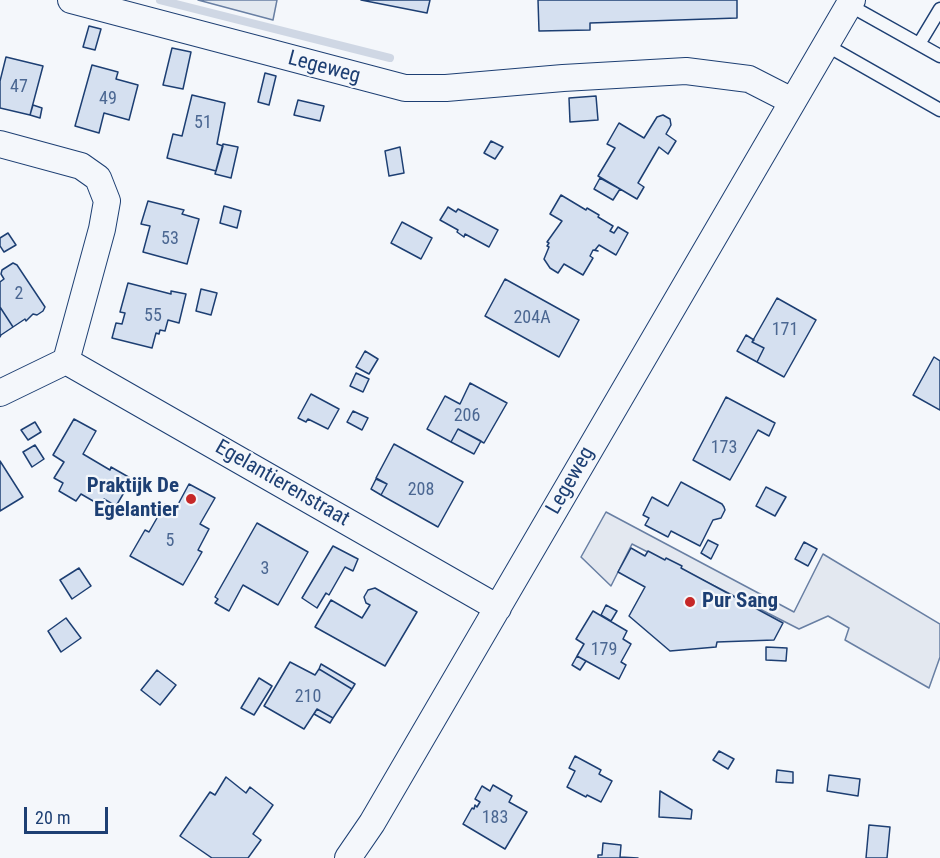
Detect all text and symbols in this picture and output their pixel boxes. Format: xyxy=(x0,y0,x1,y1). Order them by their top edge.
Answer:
street label: Legeweg xyxy=(285,46,363,90)
house number: 47 xyxy=(10,76,28,98)
house number: 49 xyxy=(99,88,117,110)
house number: 51 xyxy=(194,112,212,134)
house number: 53 xyxy=(161,228,179,250)
house number: 2 xyxy=(15,283,23,305)
house number: 55 xyxy=(144,305,162,327)
house number: 204A xyxy=(513,307,551,329)
house number: 171 xyxy=(772,319,798,341)
house number: 206 xyxy=(454,405,480,427)
street label: Egelantierenstraat xyxy=(210,435,354,533)
house number: 173 xyxy=(711,437,737,459)
street label: Legeweg xyxy=(542,443,600,519)
place label: Praktijk De Egelantier xyxy=(87,474,179,524)
house number: 208 xyxy=(408,479,434,501)
marker: Praktijk De Egelantier xyxy=(184,492,198,506)
house number: 5 xyxy=(166,530,174,552)
house number: 3 xyxy=(261,558,269,580)
place label: Pur Sang xyxy=(702,589,778,615)
marker: Pur Sang xyxy=(683,595,697,609)
house number: 179 xyxy=(591,639,617,661)
house number: 210 xyxy=(295,686,321,708)
scale bar xyxy=(27,795,111,833)
text: 20 m xyxy=(35,807,70,828)
house number: 183 xyxy=(482,807,508,829)

